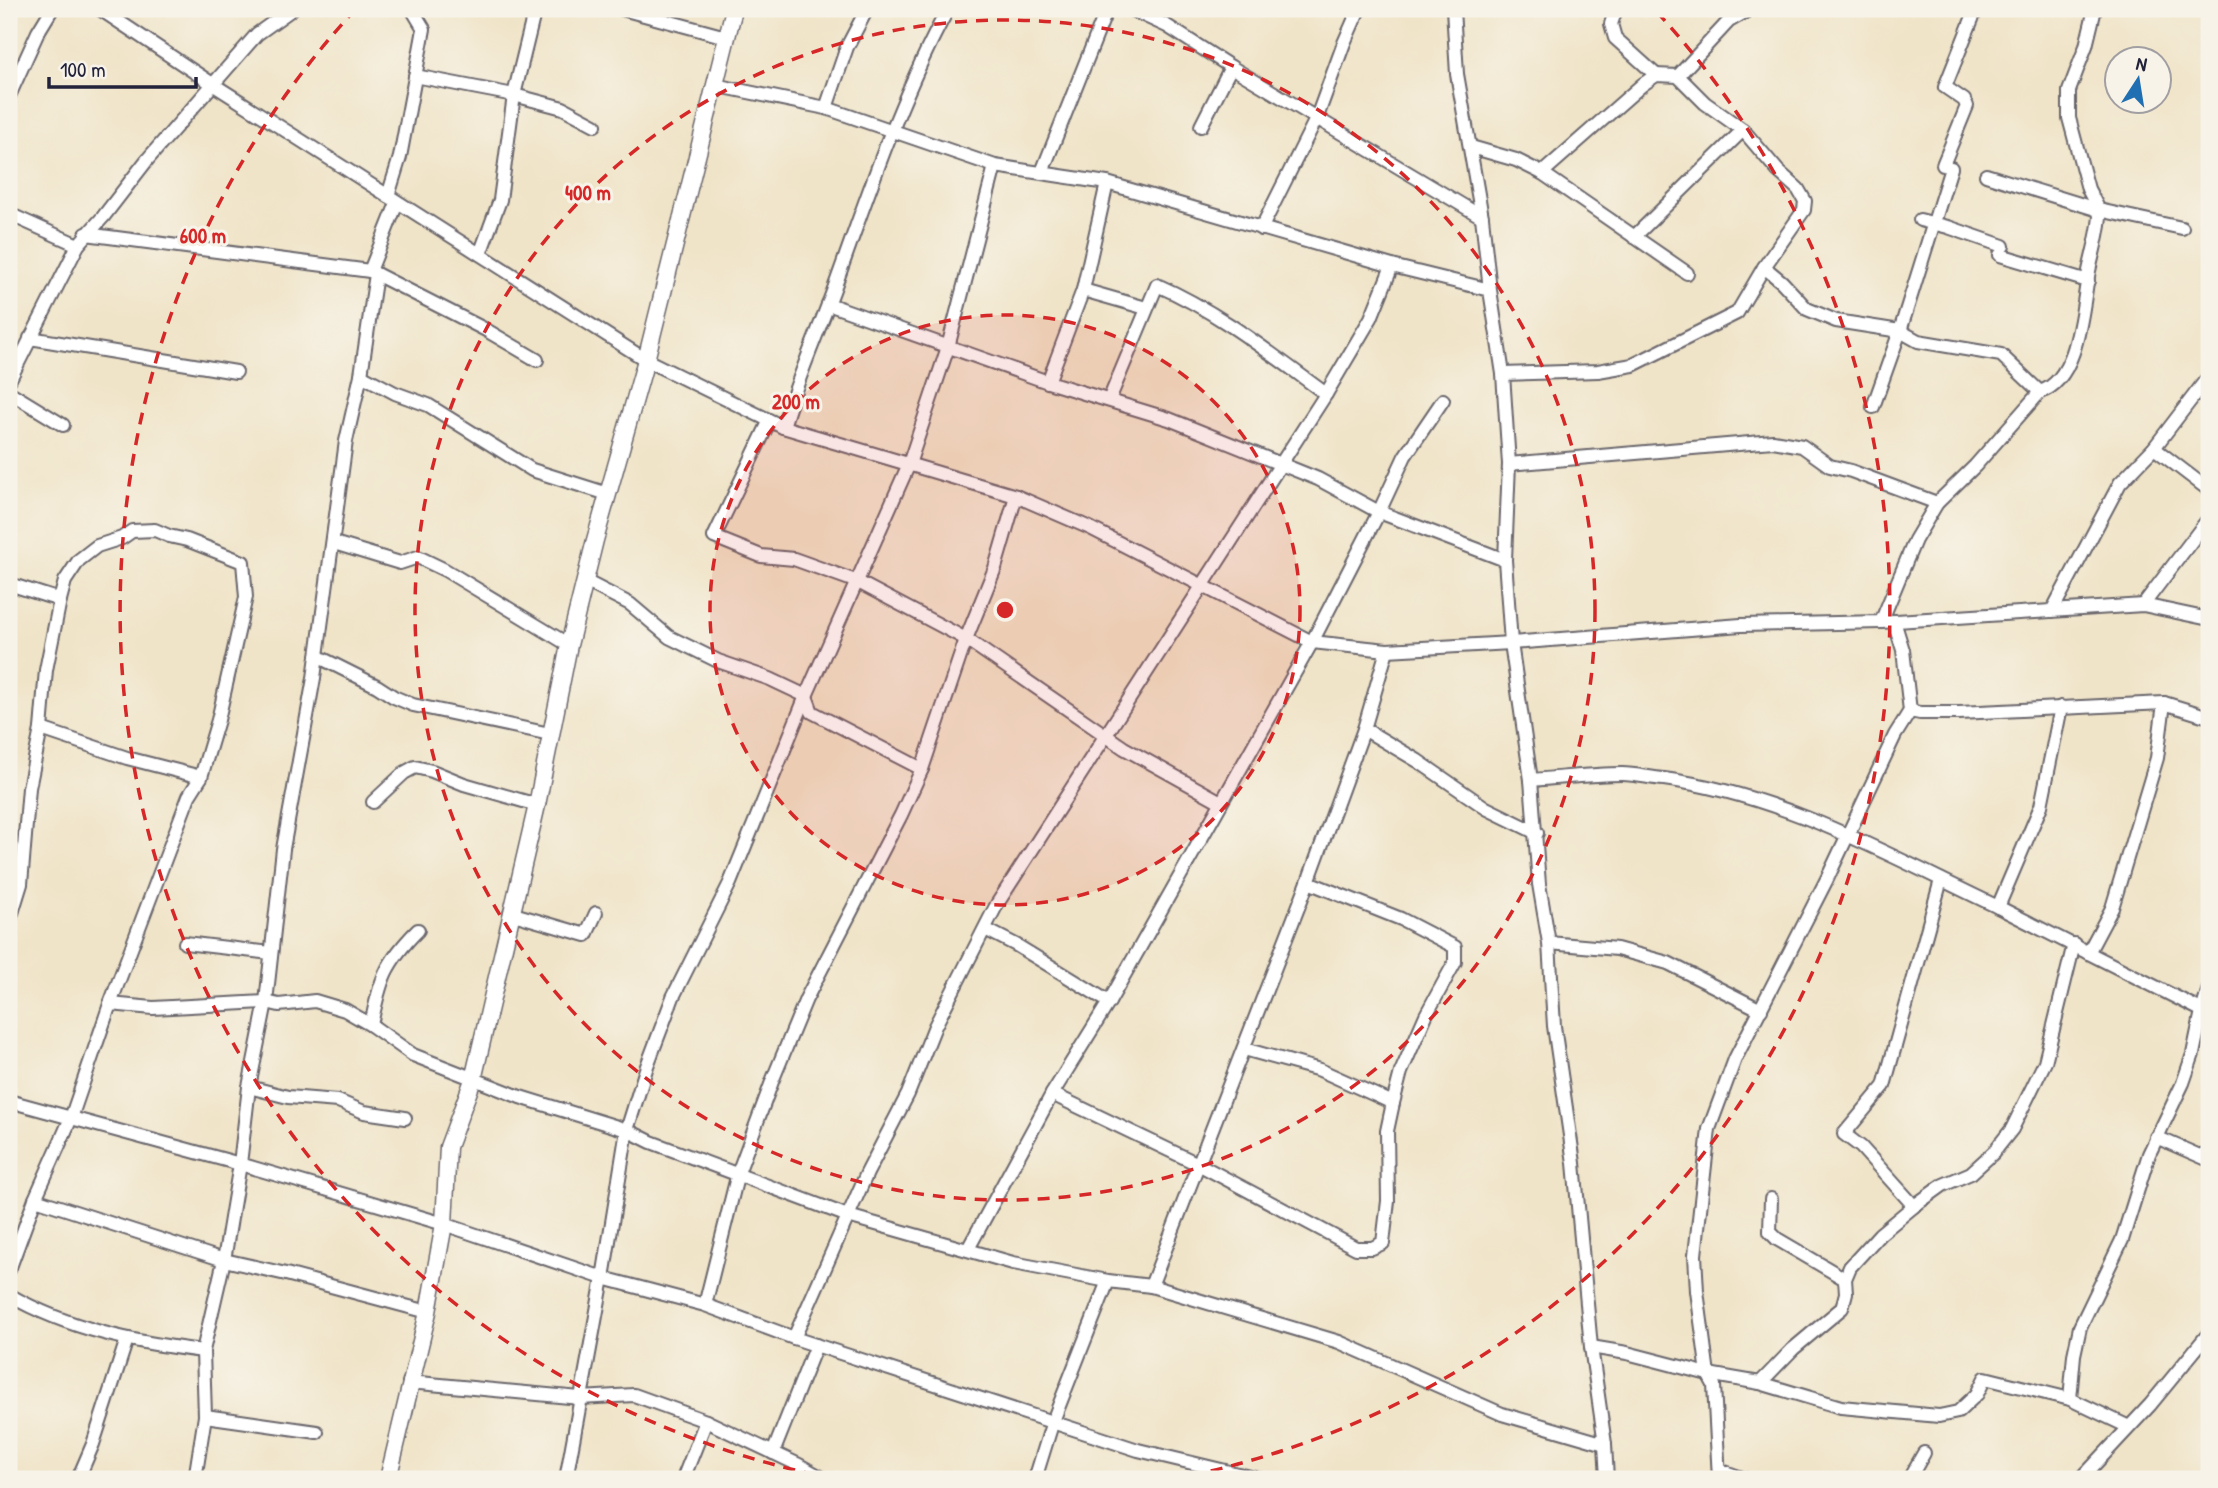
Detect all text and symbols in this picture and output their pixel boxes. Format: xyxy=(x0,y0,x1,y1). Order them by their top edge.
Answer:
scale bar xyxy=(49,46,196,90)
north arrow xyxy=(2102,46,2172,116)
text: N xyxy=(2134,50,2149,77)
text: 100 m xyxy=(60,55,106,84)
text: 400 m xyxy=(565,178,611,207)
text: 600 m xyxy=(180,221,226,250)
text: 200 m xyxy=(772,387,820,416)
centre of rings xyxy=(993,598,1017,622)

